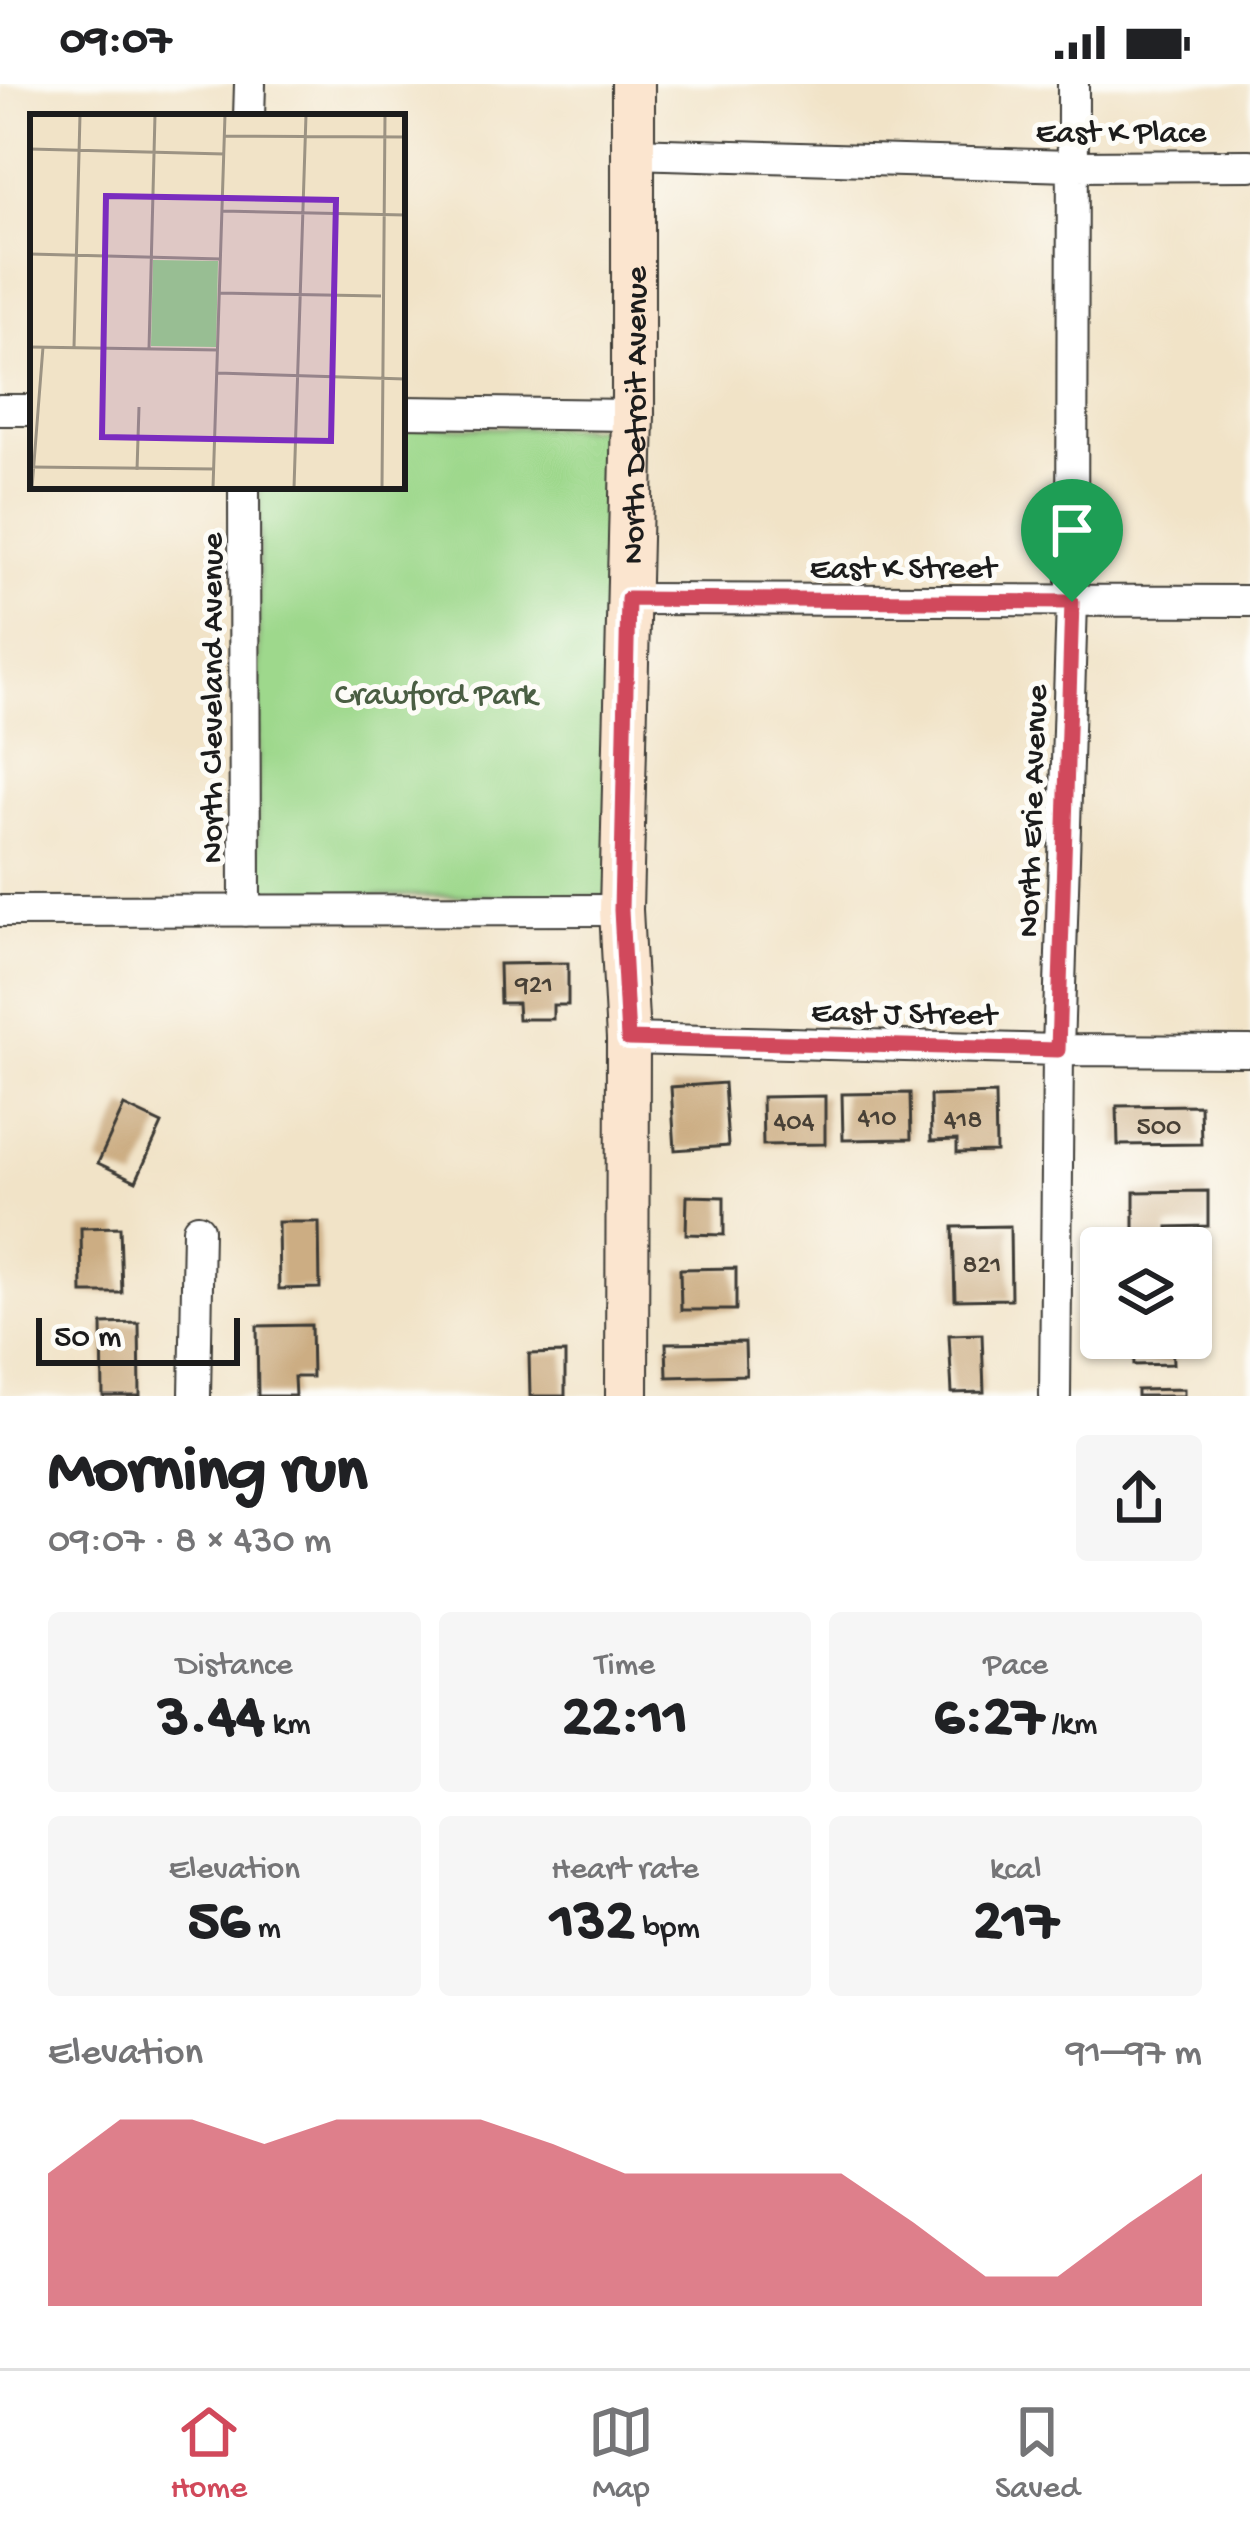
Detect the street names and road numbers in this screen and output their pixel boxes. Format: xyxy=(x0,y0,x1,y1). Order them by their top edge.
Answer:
street label: East K Place xyxy=(1036,116,1207,154)
street label: North Detroit Avenue xyxy=(616,265,658,565)
street label: North Cleveland Avenue xyxy=(196,532,234,863)
street label: East K Street xyxy=(810,552,999,590)
street label: North Erie Avenue xyxy=(1012,683,1058,938)
street label: East J Street xyxy=(811,995,1000,1037)

